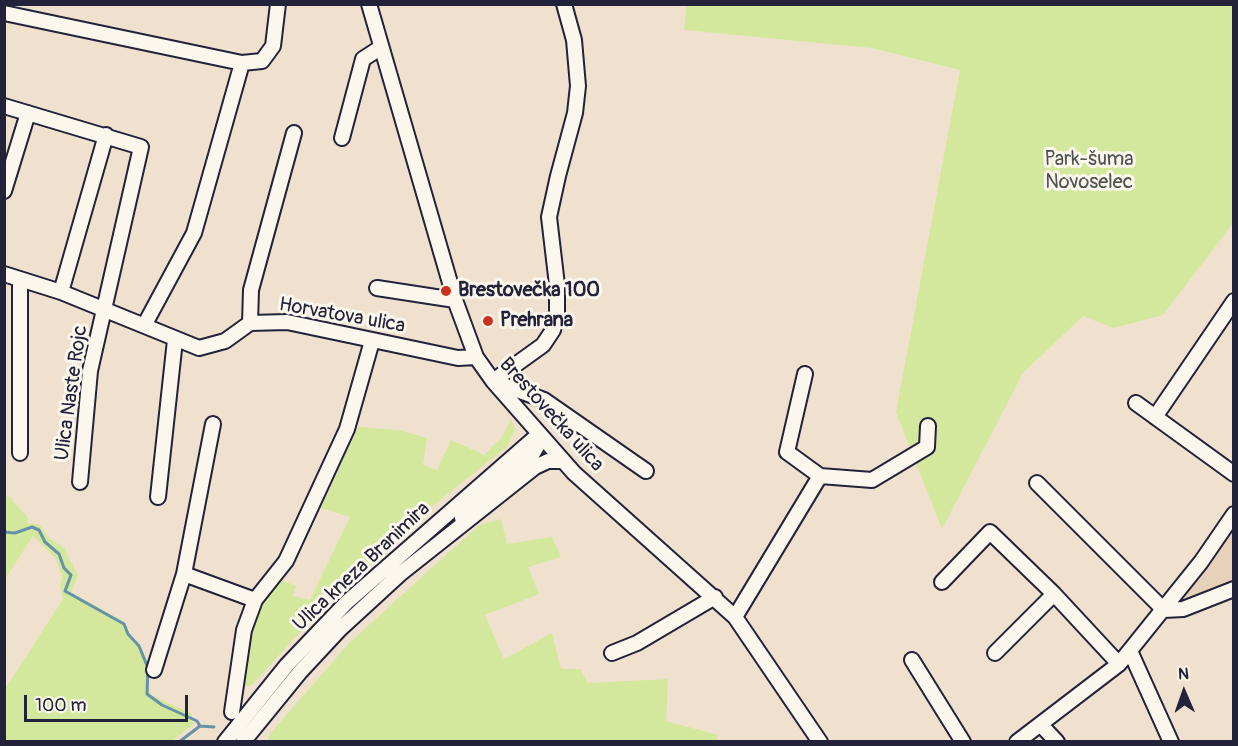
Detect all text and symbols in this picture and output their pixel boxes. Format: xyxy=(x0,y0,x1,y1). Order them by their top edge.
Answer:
park label: Park-šuma Novoselec xyxy=(1045,148,1133,195)
place label: Brestovečka 100 xyxy=(458,279,600,303)
marker: Brestovečka 100 xyxy=(439,284,453,298)
street label: Horvatova ulica xyxy=(277,293,407,339)
place label: Prehrana xyxy=(500,309,573,333)
marker: Prehrana xyxy=(481,314,495,328)
street label: Ulica Naste Rojc xyxy=(51,324,93,462)
street label: Brestovečka ulica xyxy=(494,353,608,477)
street label: Ulica kneza Branimira xyxy=(289,497,435,637)
north arrow xyxy=(1154,662,1214,722)
text: N xyxy=(1178,664,1189,684)
scale bar xyxy=(27,683,190,721)
text: 100 m xyxy=(35,694,87,717)

